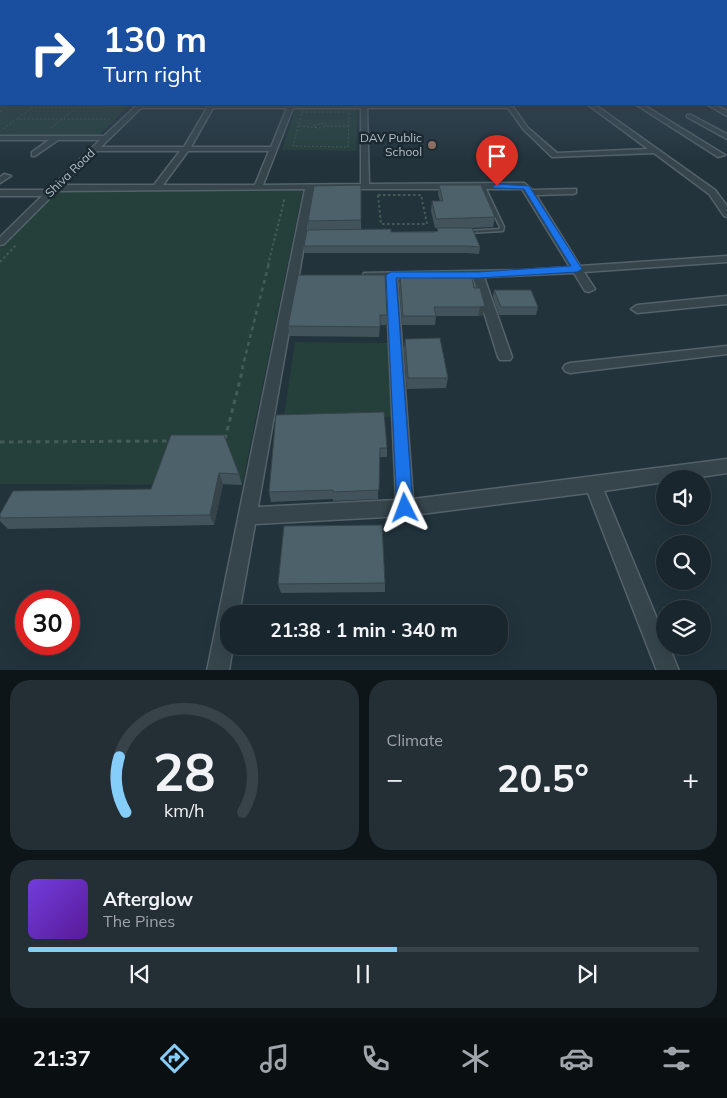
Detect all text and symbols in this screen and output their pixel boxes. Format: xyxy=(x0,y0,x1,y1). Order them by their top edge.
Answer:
text: 130 m xyxy=(103,17,207,61)
icon: right xyxy=(20,20,85,85)
text: Turn right xyxy=(103,60,201,88)
place label: DAV Public School xyxy=(360,130,422,159)
pin xyxy=(476,135,518,186)
marker: DAV Public School xyxy=(426,139,438,151)
icon: arrive xyxy=(483,142,511,170)
street label: Shiva Road xyxy=(42,145,98,200)
map controls xyxy=(656,470,711,655)
button: sound xyxy=(656,470,711,525)
position arrow xyxy=(378,481,430,533)
button: search xyxy=(656,535,711,590)
speed limit sign: 30 xyxy=(15,590,80,655)
button: layers xyxy=(656,600,711,655)
text: 21:38 · 1 min · 340 m xyxy=(270,618,458,642)
text: Climate xyxy=(387,730,443,750)
text: 28 xyxy=(153,739,215,804)
text: 20.5° xyxy=(497,754,589,802)
text: − xyxy=(387,761,403,796)
text: + xyxy=(682,761,699,796)
text: km/h xyxy=(164,799,204,821)
text: Afterglow xyxy=(103,887,193,911)
text: The Pines xyxy=(103,911,175,931)
icon: previous xyxy=(126,960,154,988)
icon: pause xyxy=(349,960,377,988)
icon: next xyxy=(573,960,601,988)
icon: directions xyxy=(157,1041,192,1076)
icon: music xyxy=(257,1041,292,1076)
icon: phone xyxy=(358,1041,393,1076)
icon: climate xyxy=(458,1041,493,1076)
icon: car xyxy=(559,1041,594,1076)
icon: filters xyxy=(659,1041,694,1076)
text: 21:37 xyxy=(33,1044,91,1072)

